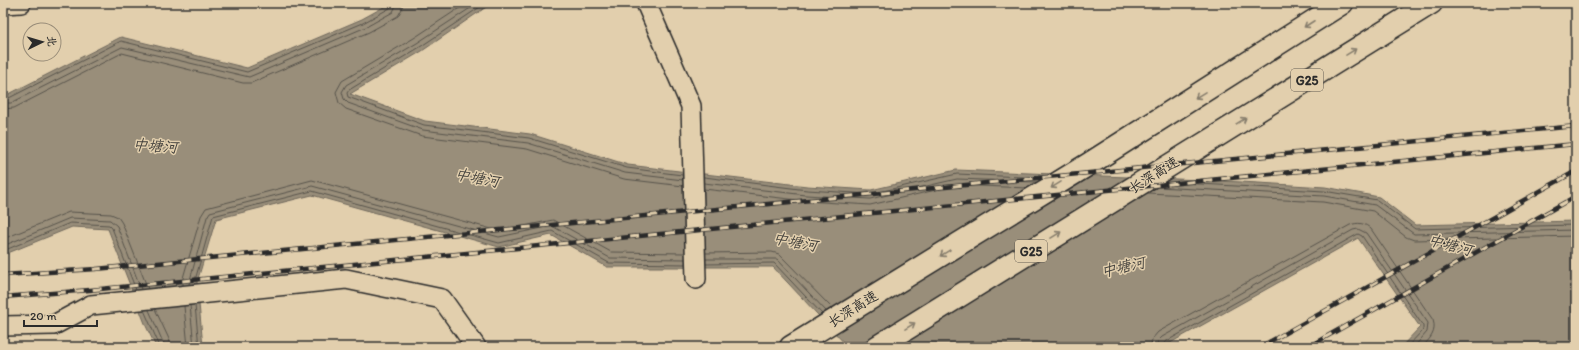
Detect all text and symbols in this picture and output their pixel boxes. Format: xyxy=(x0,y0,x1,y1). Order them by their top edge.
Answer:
one-way arrow xyxy=(1304,20,1315,28)
north arrow xyxy=(22,22,62,62)
text: 北 xyxy=(45,35,58,47)
one-way arrow xyxy=(1345,48,1357,56)
road number: G25 xyxy=(1291,69,1323,91)
one-way arrow xyxy=(1194,91,1206,99)
one-way arrow xyxy=(1235,116,1247,124)
water label: 中塘河 xyxy=(132,135,181,157)
street label: 长深高速 xyxy=(1126,153,1182,197)
water label: 中塘河 xyxy=(453,165,504,192)
one-way arrow xyxy=(1050,180,1061,189)
water label: 中塘河 xyxy=(771,229,822,256)
water label: 中塘河 xyxy=(1426,230,1477,260)
one-way arrow xyxy=(1050,231,1062,239)
road number: G25 xyxy=(1015,240,1047,262)
one-way arrow xyxy=(939,249,951,257)
water label: 中塘河 xyxy=(1099,252,1150,281)
street label: 长深高速 xyxy=(825,287,881,331)
scale bar xyxy=(24,302,97,328)
text: 20 m xyxy=(30,309,57,323)
one-way arrow xyxy=(904,322,916,330)

